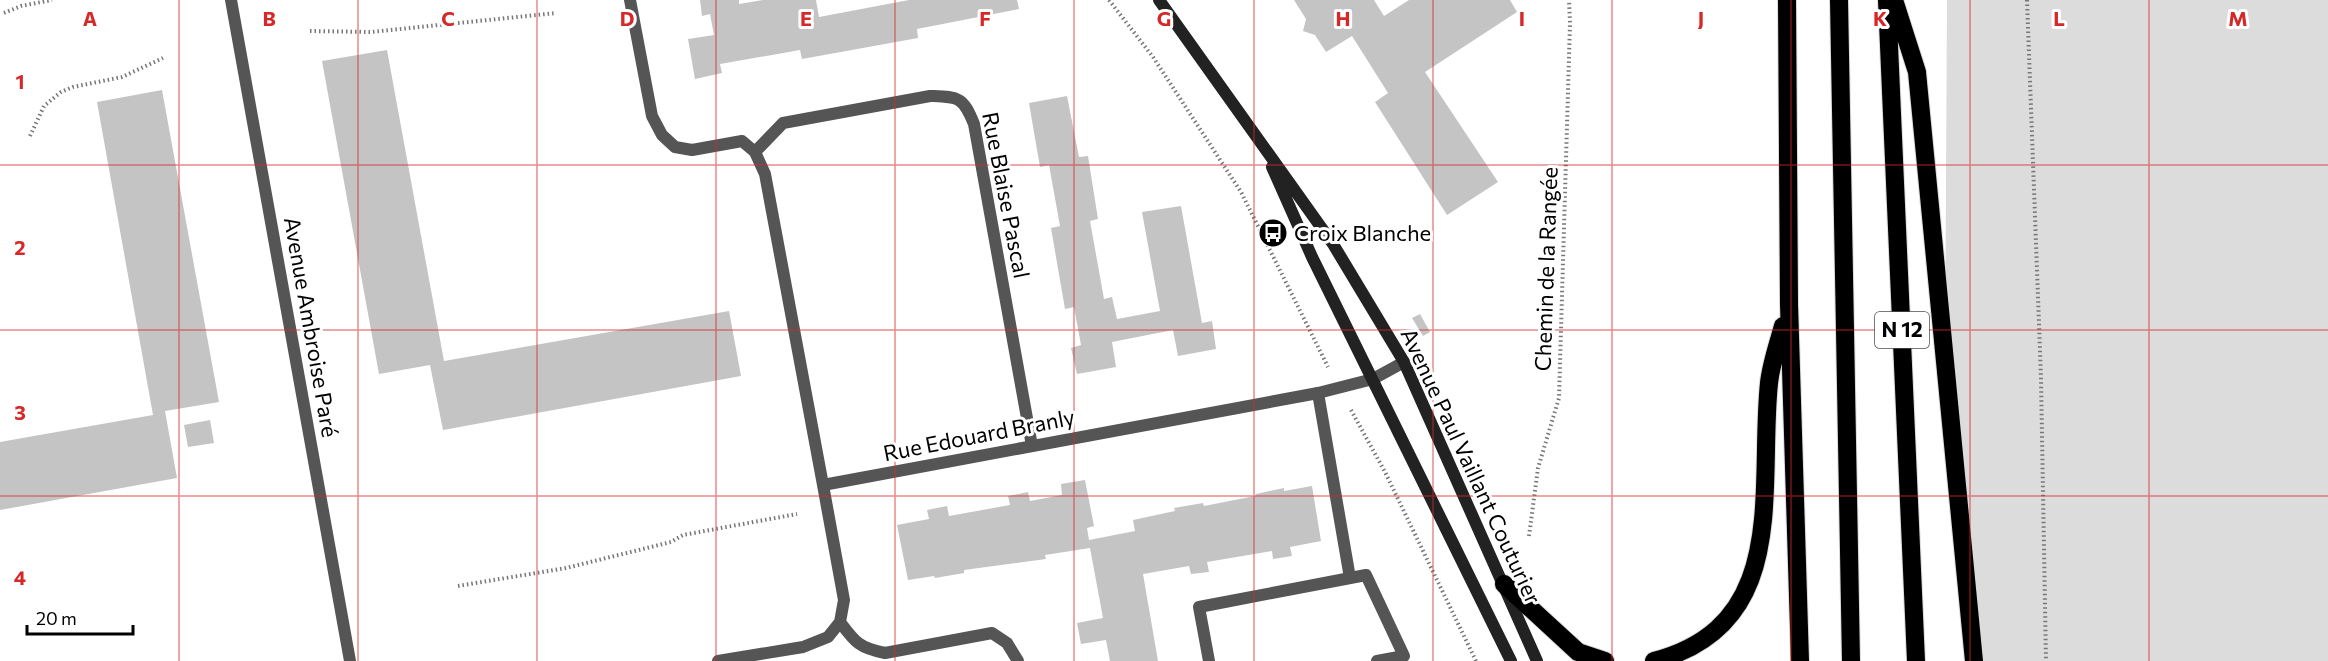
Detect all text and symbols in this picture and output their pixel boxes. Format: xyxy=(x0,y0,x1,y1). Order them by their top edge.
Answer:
text: A xyxy=(83,6,97,30)
text: B xyxy=(262,6,276,30)
text: C xyxy=(441,6,455,30)
text: D xyxy=(620,6,634,30)
text: E xyxy=(800,6,812,30)
text: F xyxy=(979,6,991,30)
text: G xyxy=(1157,6,1171,30)
text: H xyxy=(1336,6,1351,30)
text: I xyxy=(1519,6,1525,30)
text: J xyxy=(1698,6,1704,30)
text: K xyxy=(1873,6,1887,30)
text: L xyxy=(2053,6,2065,30)
text: M xyxy=(2228,6,2248,30)
text: 1 xyxy=(15,69,25,93)
street label: Rue Blaise Pascal xyxy=(977,109,1036,280)
street label: Chemin de la Rangée xyxy=(1528,166,1563,372)
street label: Avenue Ambroise Paré xyxy=(279,215,344,439)
bus stop icon: Croix Blanche xyxy=(1257,217,1289,249)
place label: Croix Blanche xyxy=(1294,219,1431,246)
text: 2 xyxy=(14,235,26,259)
road number: N 12 xyxy=(1875,312,1929,348)
street label: Avenue Paul Vaillant Couturier xyxy=(1396,324,1547,608)
text: 3 xyxy=(14,400,26,424)
street label: Rue Edouard Branly xyxy=(881,403,1077,466)
text: 4 xyxy=(14,565,26,589)
scale bar xyxy=(27,598,134,636)
text: 20 m xyxy=(36,607,77,629)

